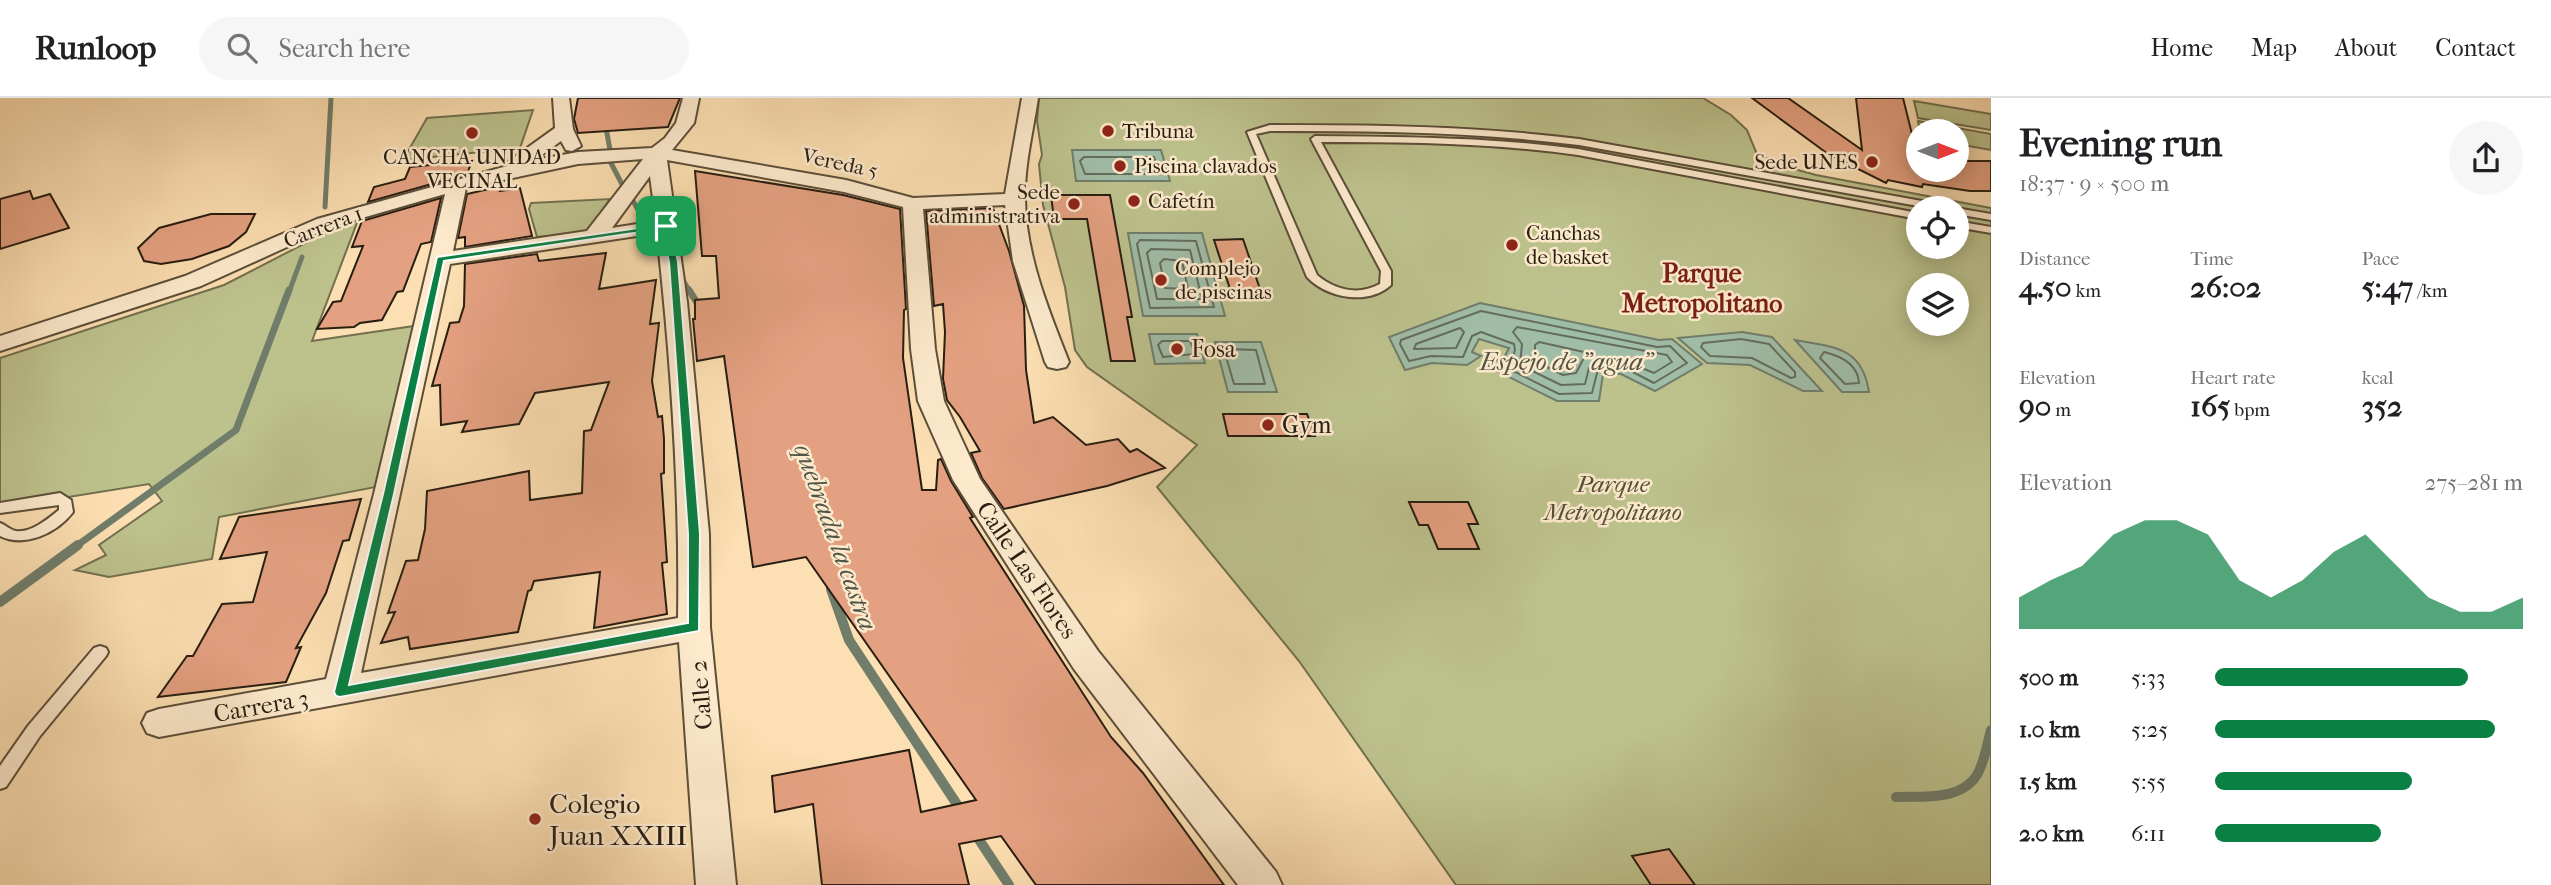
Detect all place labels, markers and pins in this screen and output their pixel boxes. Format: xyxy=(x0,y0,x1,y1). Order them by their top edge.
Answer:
place label: Tribuna xyxy=(1122,119,1195,143)
marker: Tribuna xyxy=(1100,123,1116,139)
marker: CANCHA UNIDAD VECINAL xyxy=(464,125,480,141)
place label: CANCHA UNIDAD VECINAL xyxy=(383,145,561,193)
place label: Sede UNES xyxy=(1755,150,1858,174)
place label: Piscina clavados xyxy=(1134,154,1277,178)
marker: Sede UNES xyxy=(1864,154,1880,170)
marker: Piscina clavados xyxy=(1112,158,1128,174)
place label: Sede administrativa xyxy=(930,180,1060,228)
place label: Cafetín xyxy=(1148,189,1215,213)
marker: Cafetín xyxy=(1126,193,1142,209)
pin xyxy=(636,196,696,256)
marker: Sede administrativa xyxy=(1066,196,1082,212)
place label: Canchas de basket xyxy=(1526,221,1610,269)
marker: Canchas de basket xyxy=(1504,237,1520,253)
place label: Complejo de piscinas xyxy=(1175,256,1272,304)
marker: Complejo de piscinas xyxy=(1153,272,1169,288)
place label: Fosa xyxy=(1191,335,1237,363)
marker: Fosa xyxy=(1169,341,1185,357)
place label: Gym xyxy=(1282,411,1332,439)
marker: Gym xyxy=(1260,417,1276,433)
place label: Colegio Juan XXIII xyxy=(547,787,687,852)
marker: Colegio Juan XXIII xyxy=(527,811,543,827)

